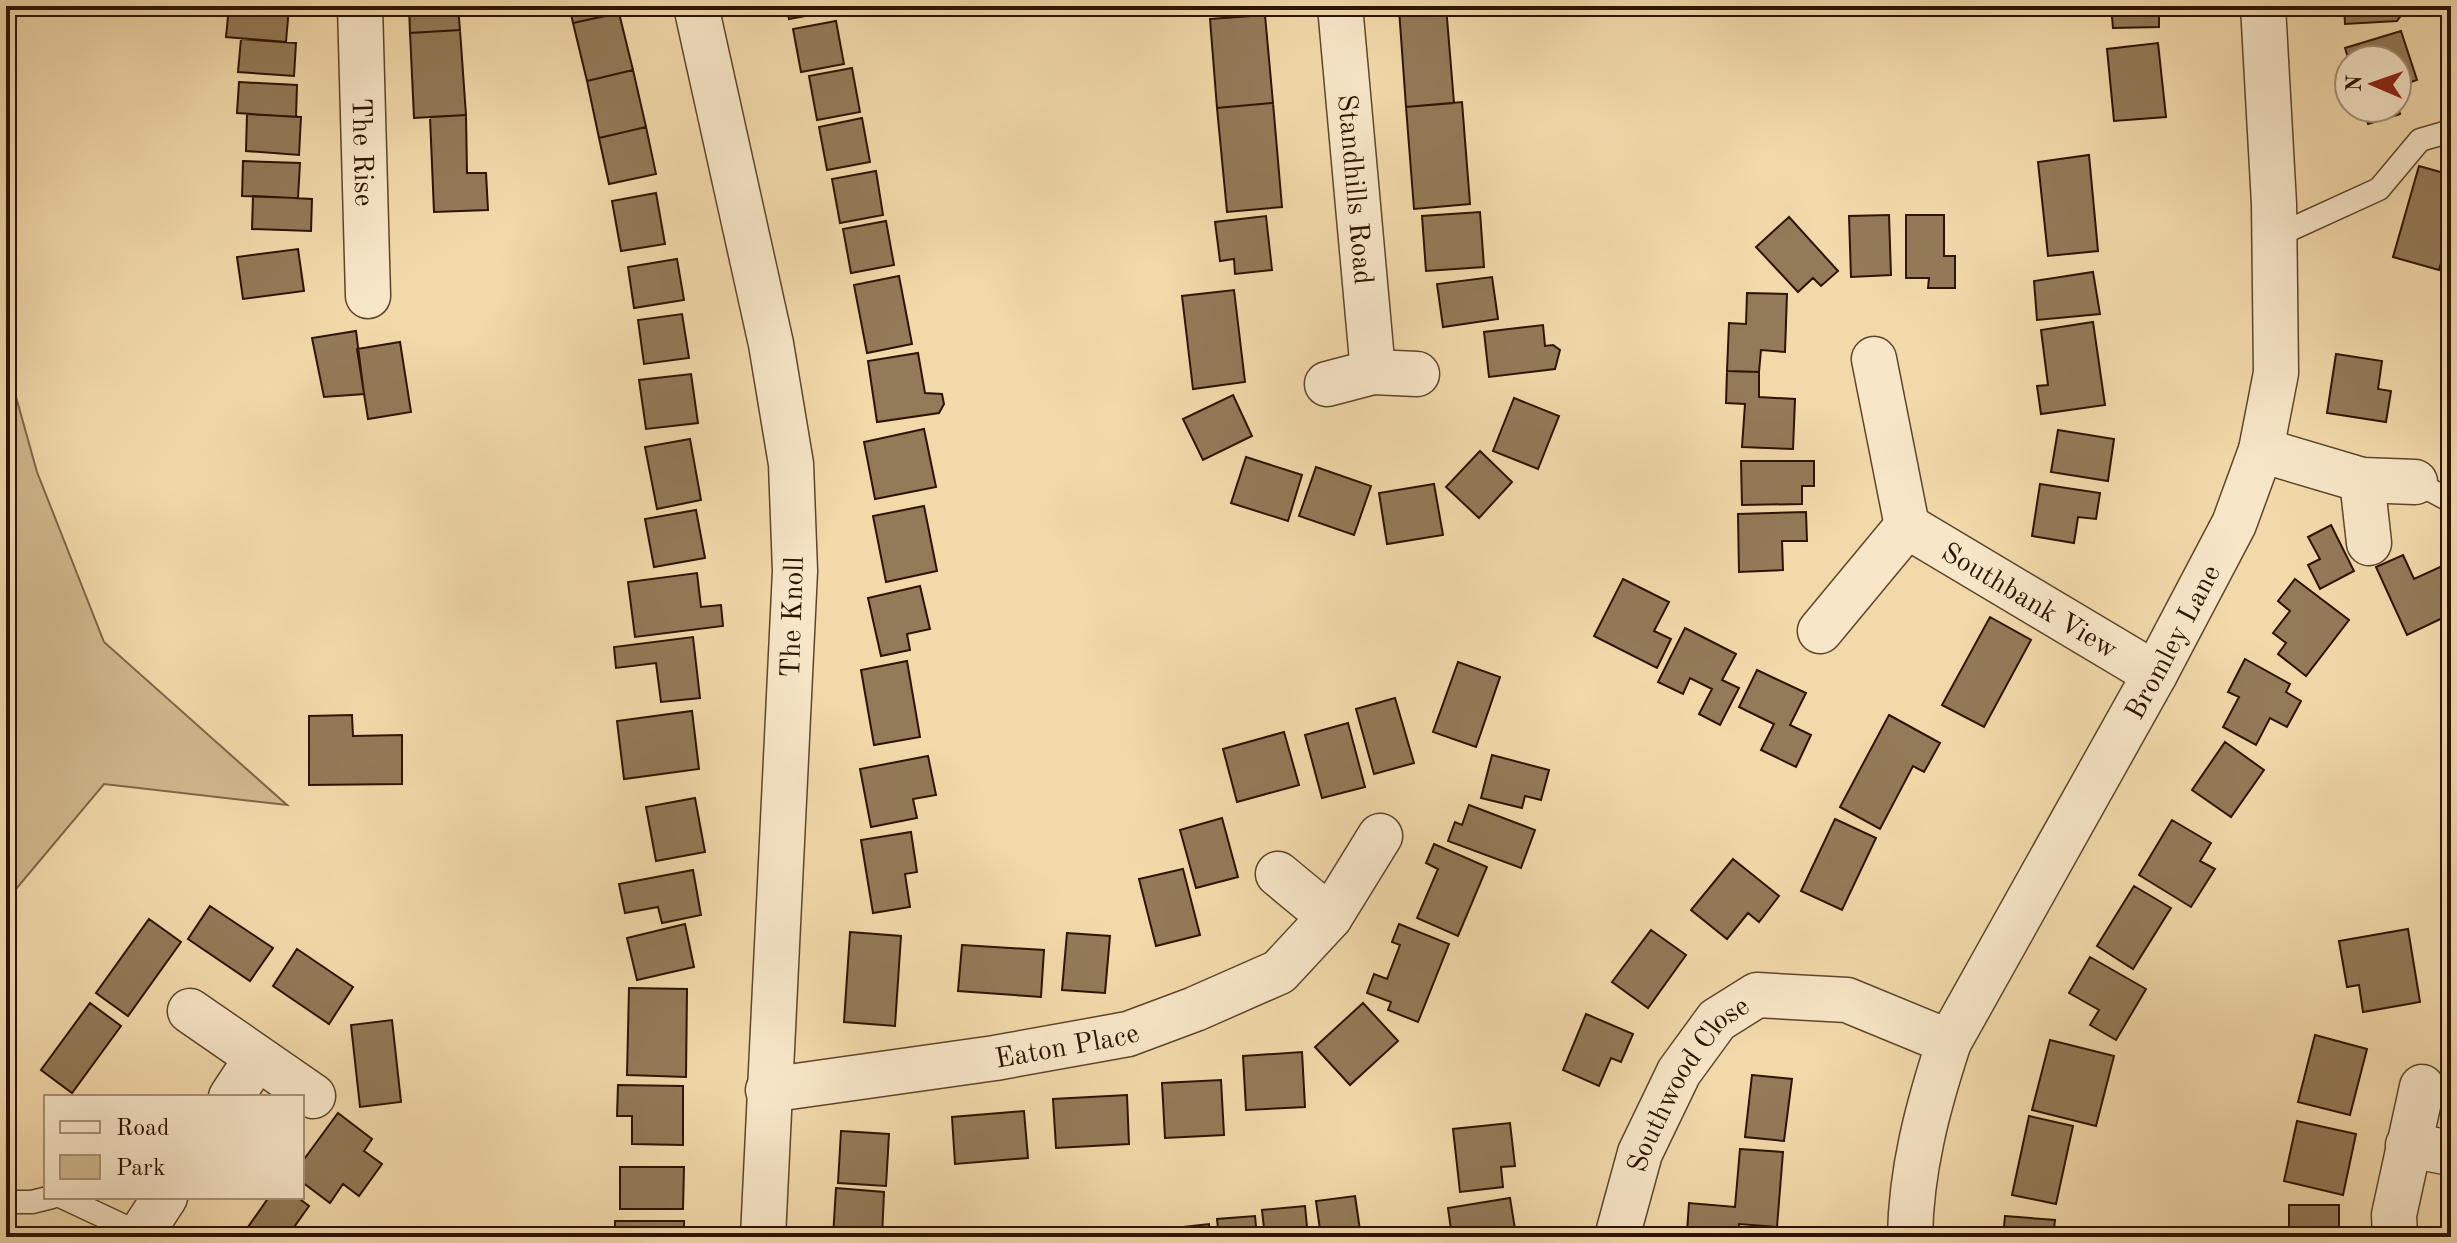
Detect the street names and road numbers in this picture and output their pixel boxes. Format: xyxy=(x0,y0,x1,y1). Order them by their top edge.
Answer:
street label: Standhills Road xyxy=(1331,93,1376,286)
street label: The Rise xyxy=(346,97,377,207)
street label: Southbank View xyxy=(1936,539,2122,665)
street label: The Knoll xyxy=(778,556,810,678)
street label: Bromley Lane xyxy=(2122,561,2227,725)
street label: Southwood Close xyxy=(1624,993,1755,1176)
street label: Eaton Place xyxy=(993,1020,1144,1075)

